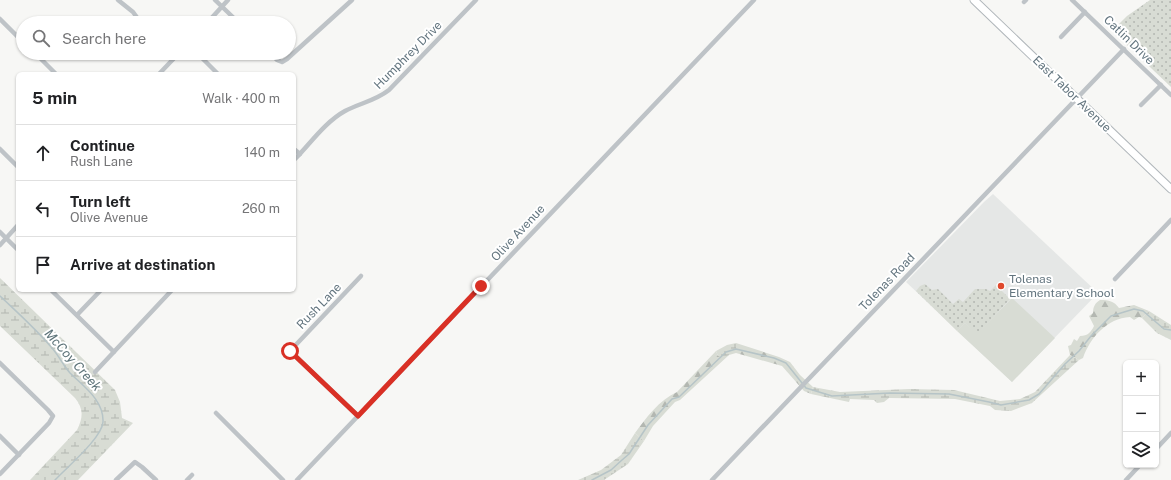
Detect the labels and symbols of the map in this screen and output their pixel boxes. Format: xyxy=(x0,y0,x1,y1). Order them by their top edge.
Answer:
street label: Catlin Drive xyxy=(1101,13,1157,68)
street label: Humphrey Drive xyxy=(371,18,445,92)
street label: East Tabor Avenue xyxy=(1030,53,1114,135)
street label: Olive Avenue xyxy=(488,202,548,264)
street label: Tolenas Road xyxy=(856,250,918,314)
place label: Tolenas Elementary School xyxy=(1009,272,1115,300)
route end xyxy=(472,277,490,295)
street label: Rush Lane xyxy=(294,280,344,332)
marker: Tolenas Elementary School xyxy=(996,281,1006,291)
water label: McCoy Creek xyxy=(41,326,105,394)
route start xyxy=(281,342,299,360)

